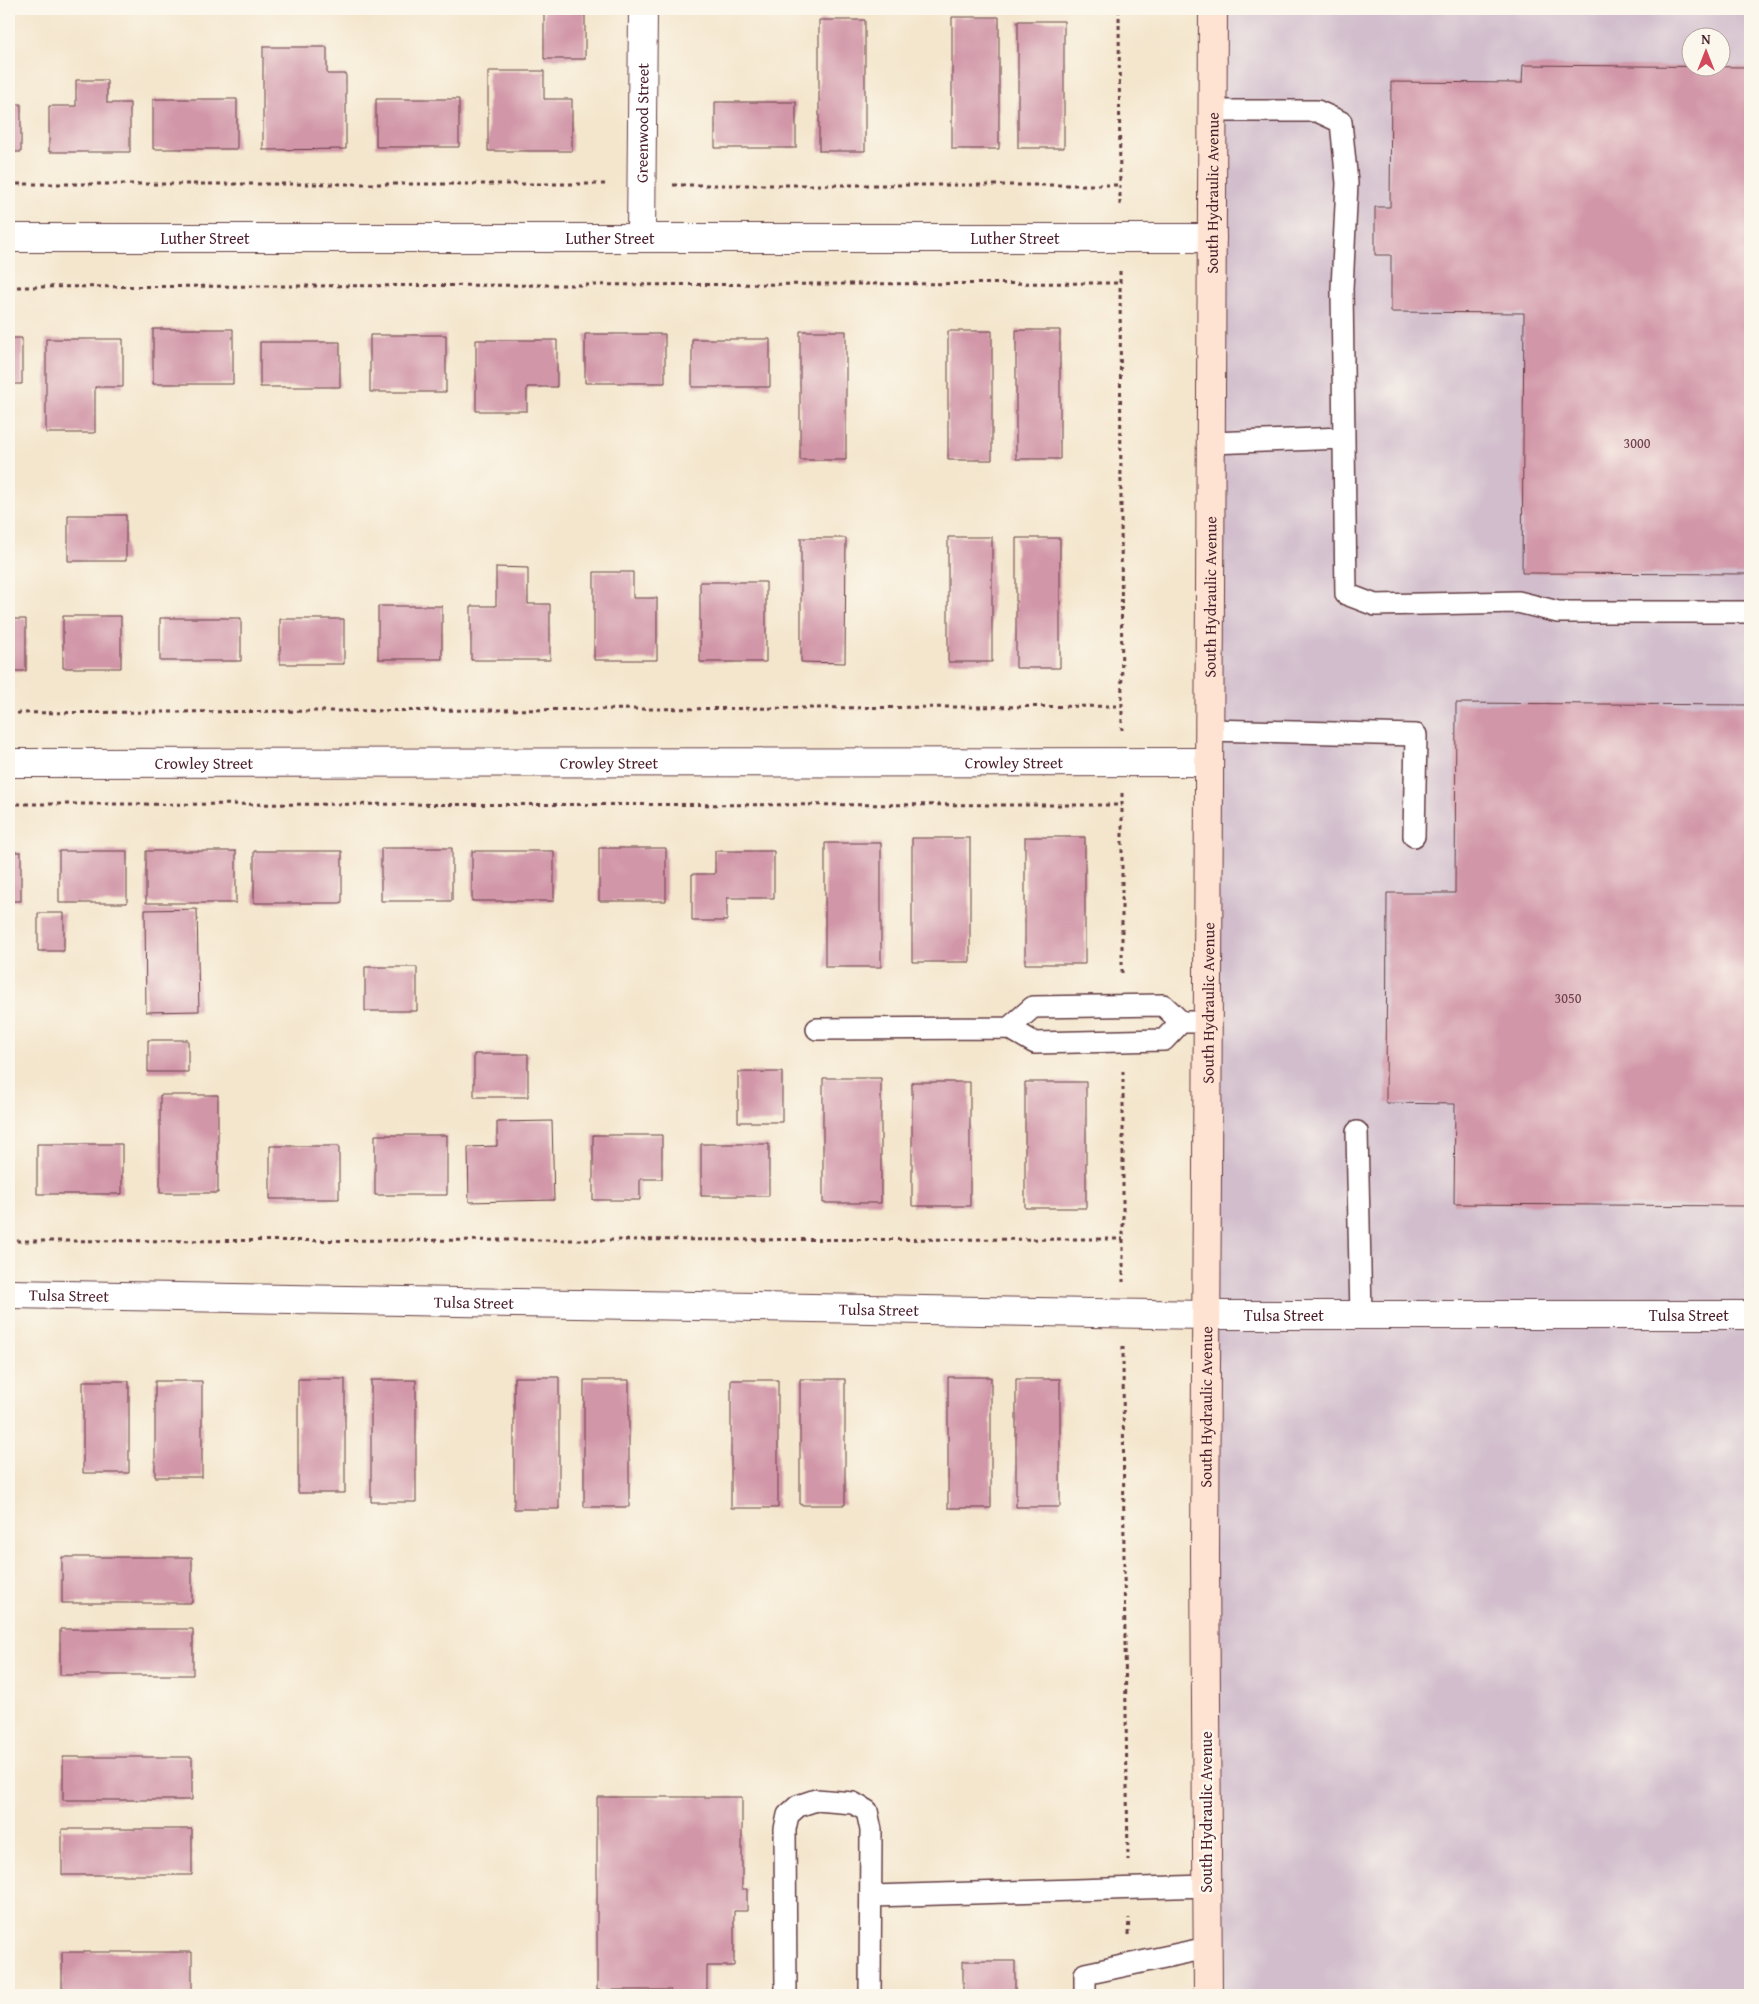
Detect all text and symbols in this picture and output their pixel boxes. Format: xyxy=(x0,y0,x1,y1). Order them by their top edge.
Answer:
north arrow xyxy=(1682,28,1732,78)
text: N xyxy=(1701,29,1711,49)
street label: Greenwood Street xyxy=(629,63,655,183)
street label: South Hydraulic Avenue xyxy=(1200,112,1224,274)
street label: Luther Street xyxy=(160,226,250,250)
street label: Luther Street xyxy=(565,226,655,250)
street label: Luther Street xyxy=(970,226,1060,250)
house number: 3000 xyxy=(1624,433,1651,453)
street label: South Hydraulic Avenue xyxy=(1198,516,1222,678)
street label: Crowley Street xyxy=(560,750,659,775)
street label: Crowley Street xyxy=(965,750,1064,774)
street label: Crowley Street xyxy=(155,751,254,775)
street label: South Hydraulic Avenue xyxy=(1195,922,1220,1084)
house number: 3050 xyxy=(1555,988,1582,1008)
street label: Tulsa Street xyxy=(29,1282,110,1308)
street label: Tulsa Street xyxy=(434,1289,515,1315)
street label: Tulsa Street xyxy=(839,1297,919,1322)
street label: Tulsa Street xyxy=(1244,1303,1324,1327)
street label: Tulsa Street xyxy=(1649,1303,1729,1327)
street label: South Hydraulic Avenue xyxy=(1193,1326,1218,1488)
street label: South Hydraulic Avenue xyxy=(1194,1731,1218,1893)

